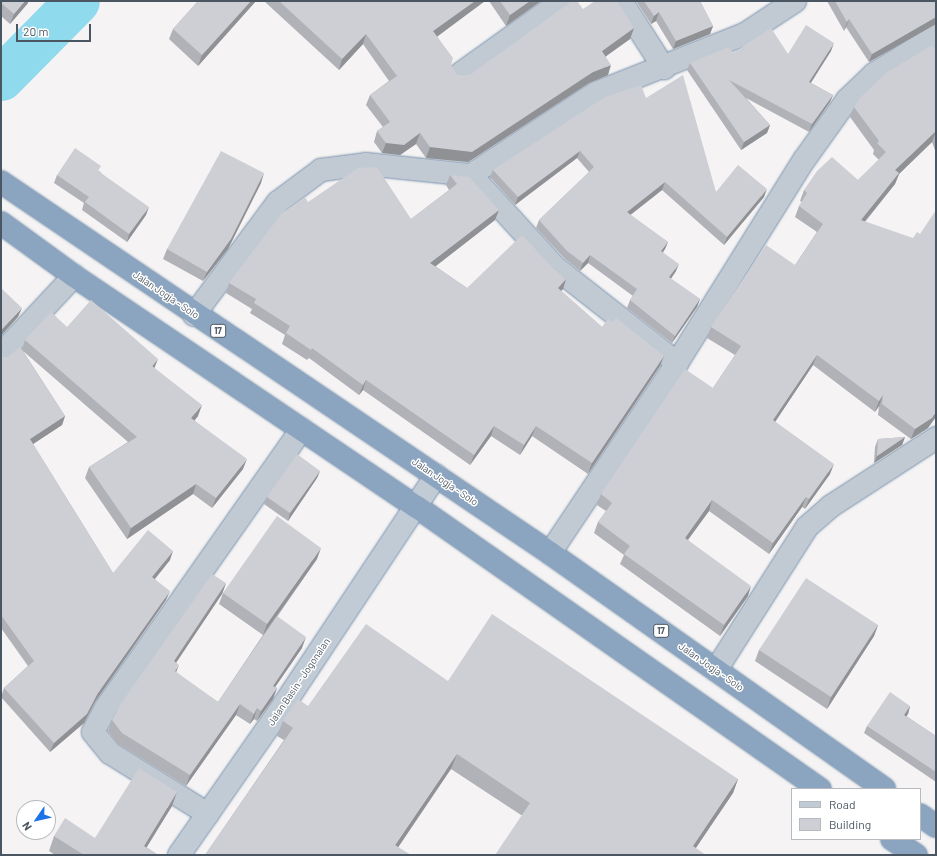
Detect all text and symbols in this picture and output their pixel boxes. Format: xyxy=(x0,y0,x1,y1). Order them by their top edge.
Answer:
scale bar xyxy=(18,16,93,42)
text: 20 m xyxy=(23,24,49,38)
street label: Jalan Jogja - Solo xyxy=(131,269,201,321)
road number: 17 xyxy=(210,324,226,338)
street label: Jalan Jogja - Solo xyxy=(410,456,480,508)
road number: 17 xyxy=(653,624,669,638)
street label: Jalan Basin - Jogonalan xyxy=(265,636,333,728)
street label: Jalan Jogja - Solo xyxy=(676,640,746,694)
legend xyxy=(791,788,921,840)
text: Road xyxy=(829,797,856,811)
north arrow xyxy=(16,800,56,840)
text: Building xyxy=(829,817,871,831)
text: N xyxy=(19,820,34,833)

